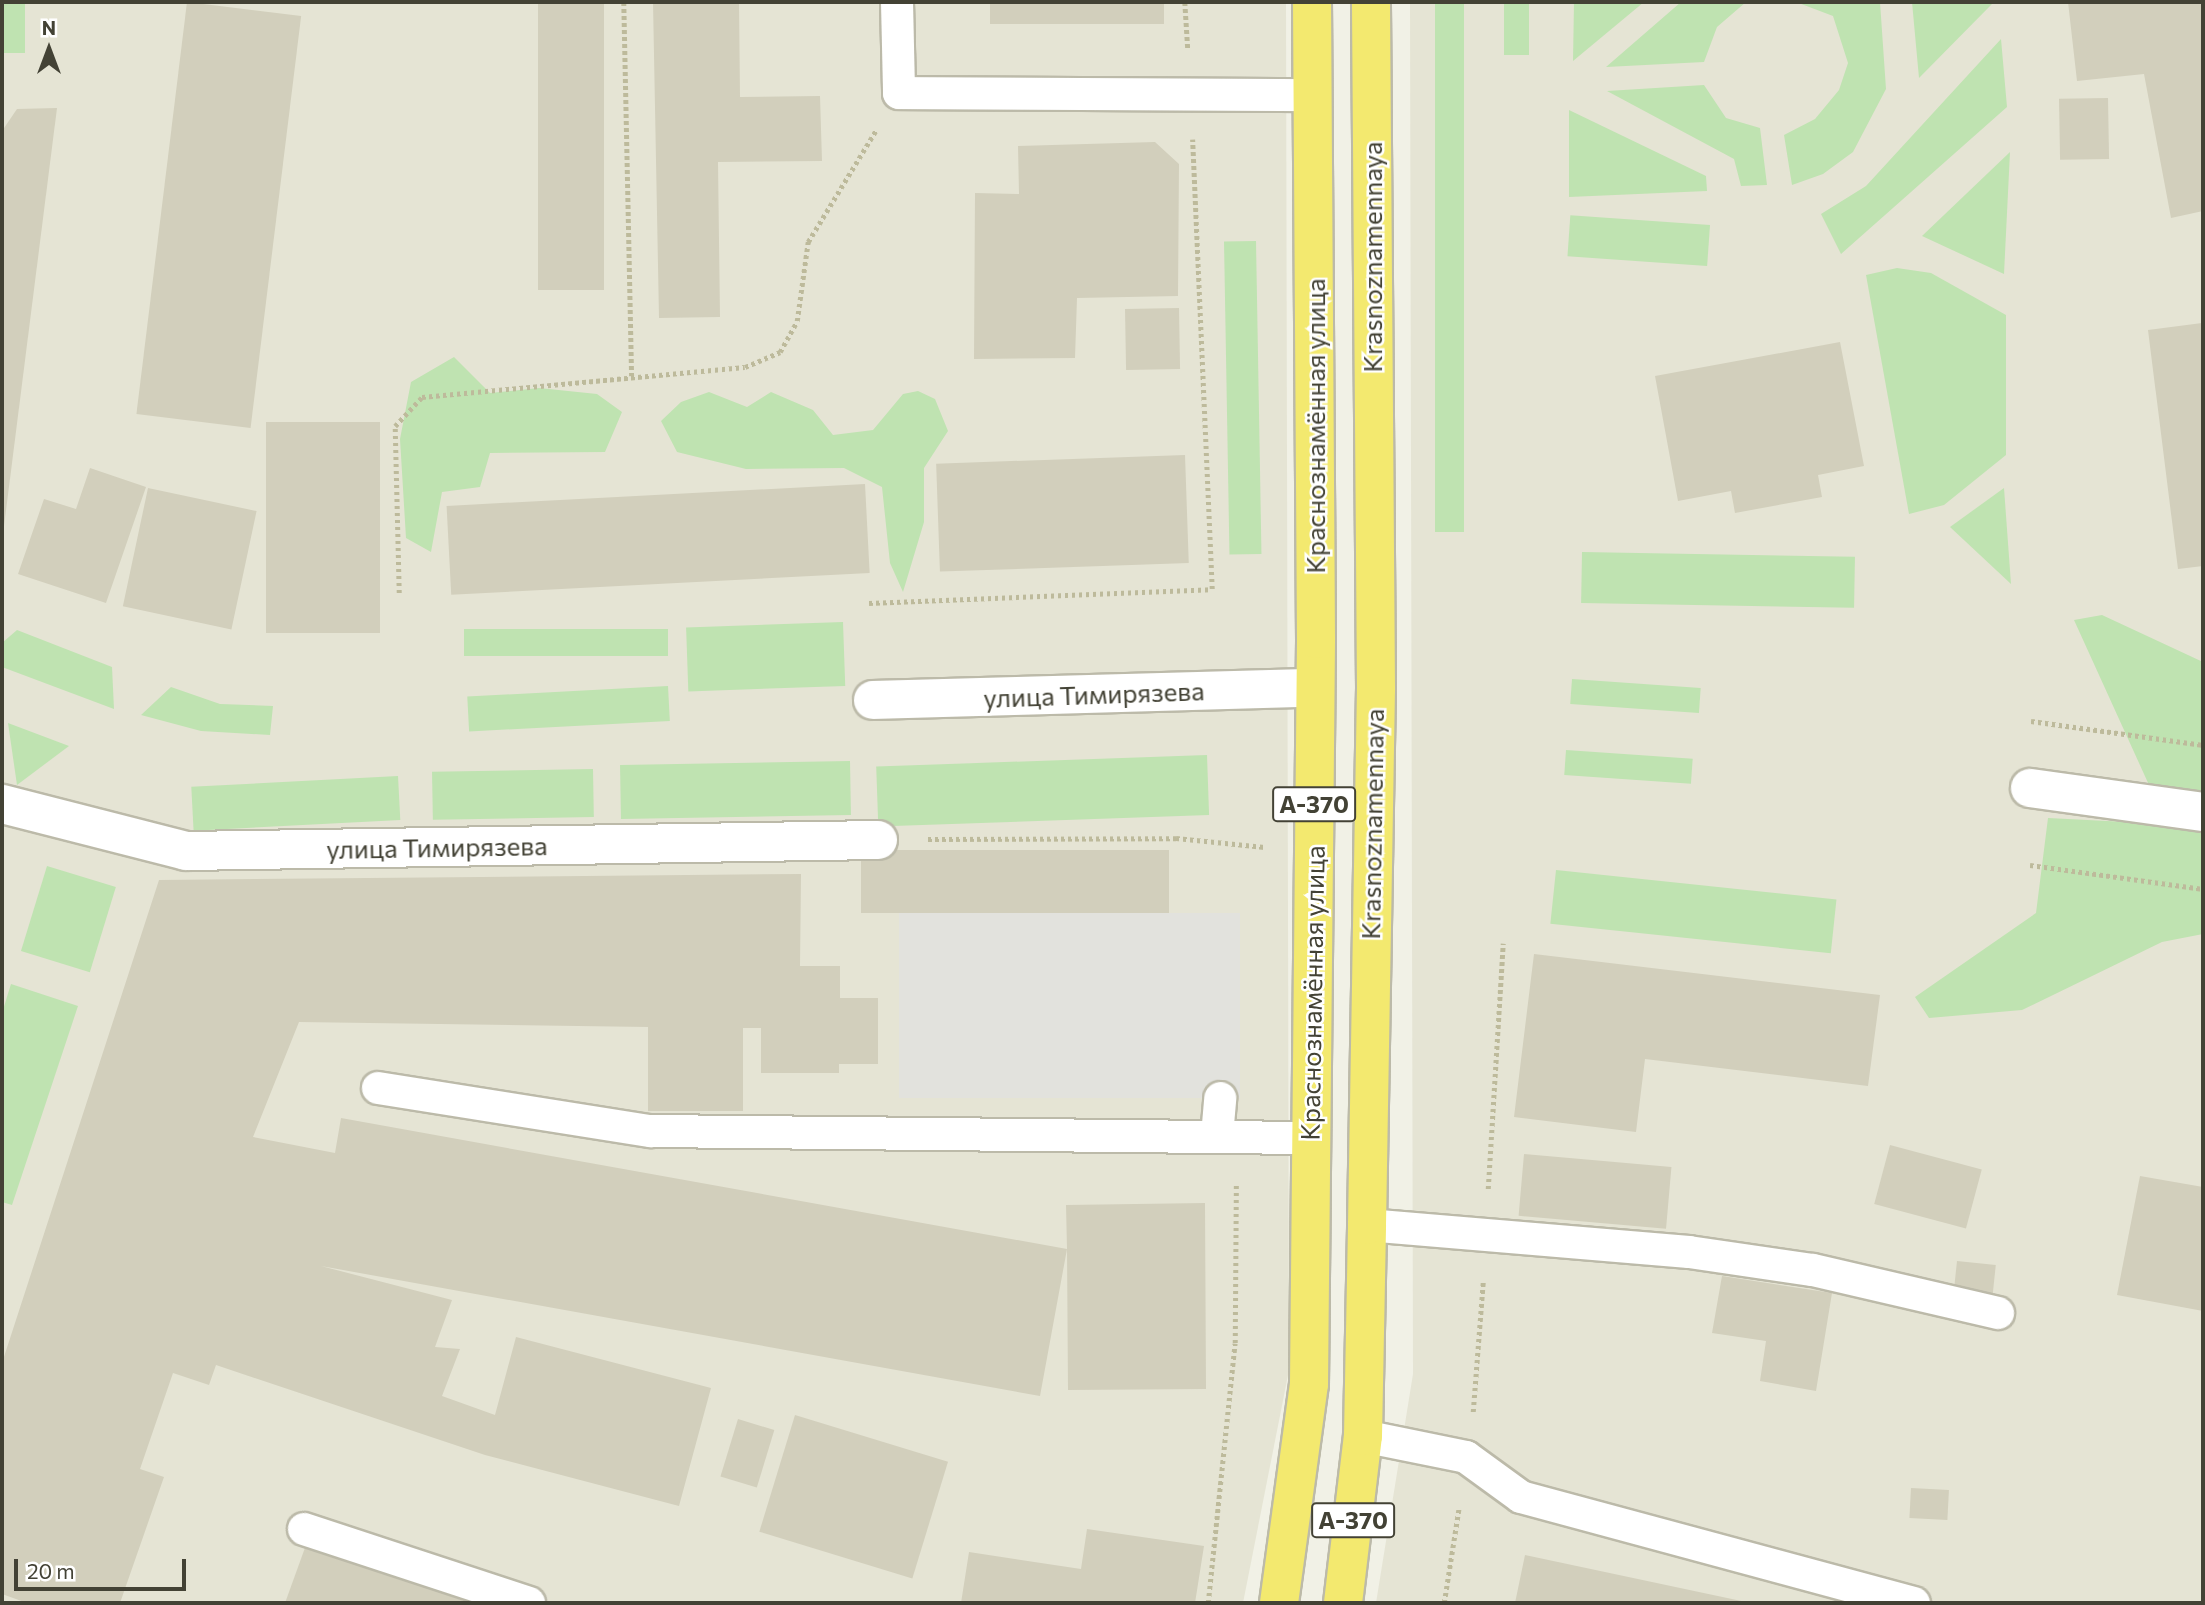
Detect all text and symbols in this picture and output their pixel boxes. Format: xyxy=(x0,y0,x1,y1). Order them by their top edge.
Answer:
north arrow xyxy=(14,14,84,84)
text: N xyxy=(42,16,56,39)
street label: Krasnoznamennaya xyxy=(1356,141,1388,373)
street label: Краснознамённая улица xyxy=(1299,278,1331,574)
street label: улица Тимирязева xyxy=(983,675,1205,713)
street label: Krasnoznamennaya xyxy=(1354,708,1390,940)
road number: А-370 xyxy=(1272,784,1356,824)
street label: улица Тимирязева xyxy=(326,829,548,865)
street label: Краснознамённая улица xyxy=(1294,845,1330,1141)
road number: А-370 xyxy=(1311,1500,1395,1540)
scale bar xyxy=(18,1546,189,1590)
text: 20 m xyxy=(27,1558,75,1583)

